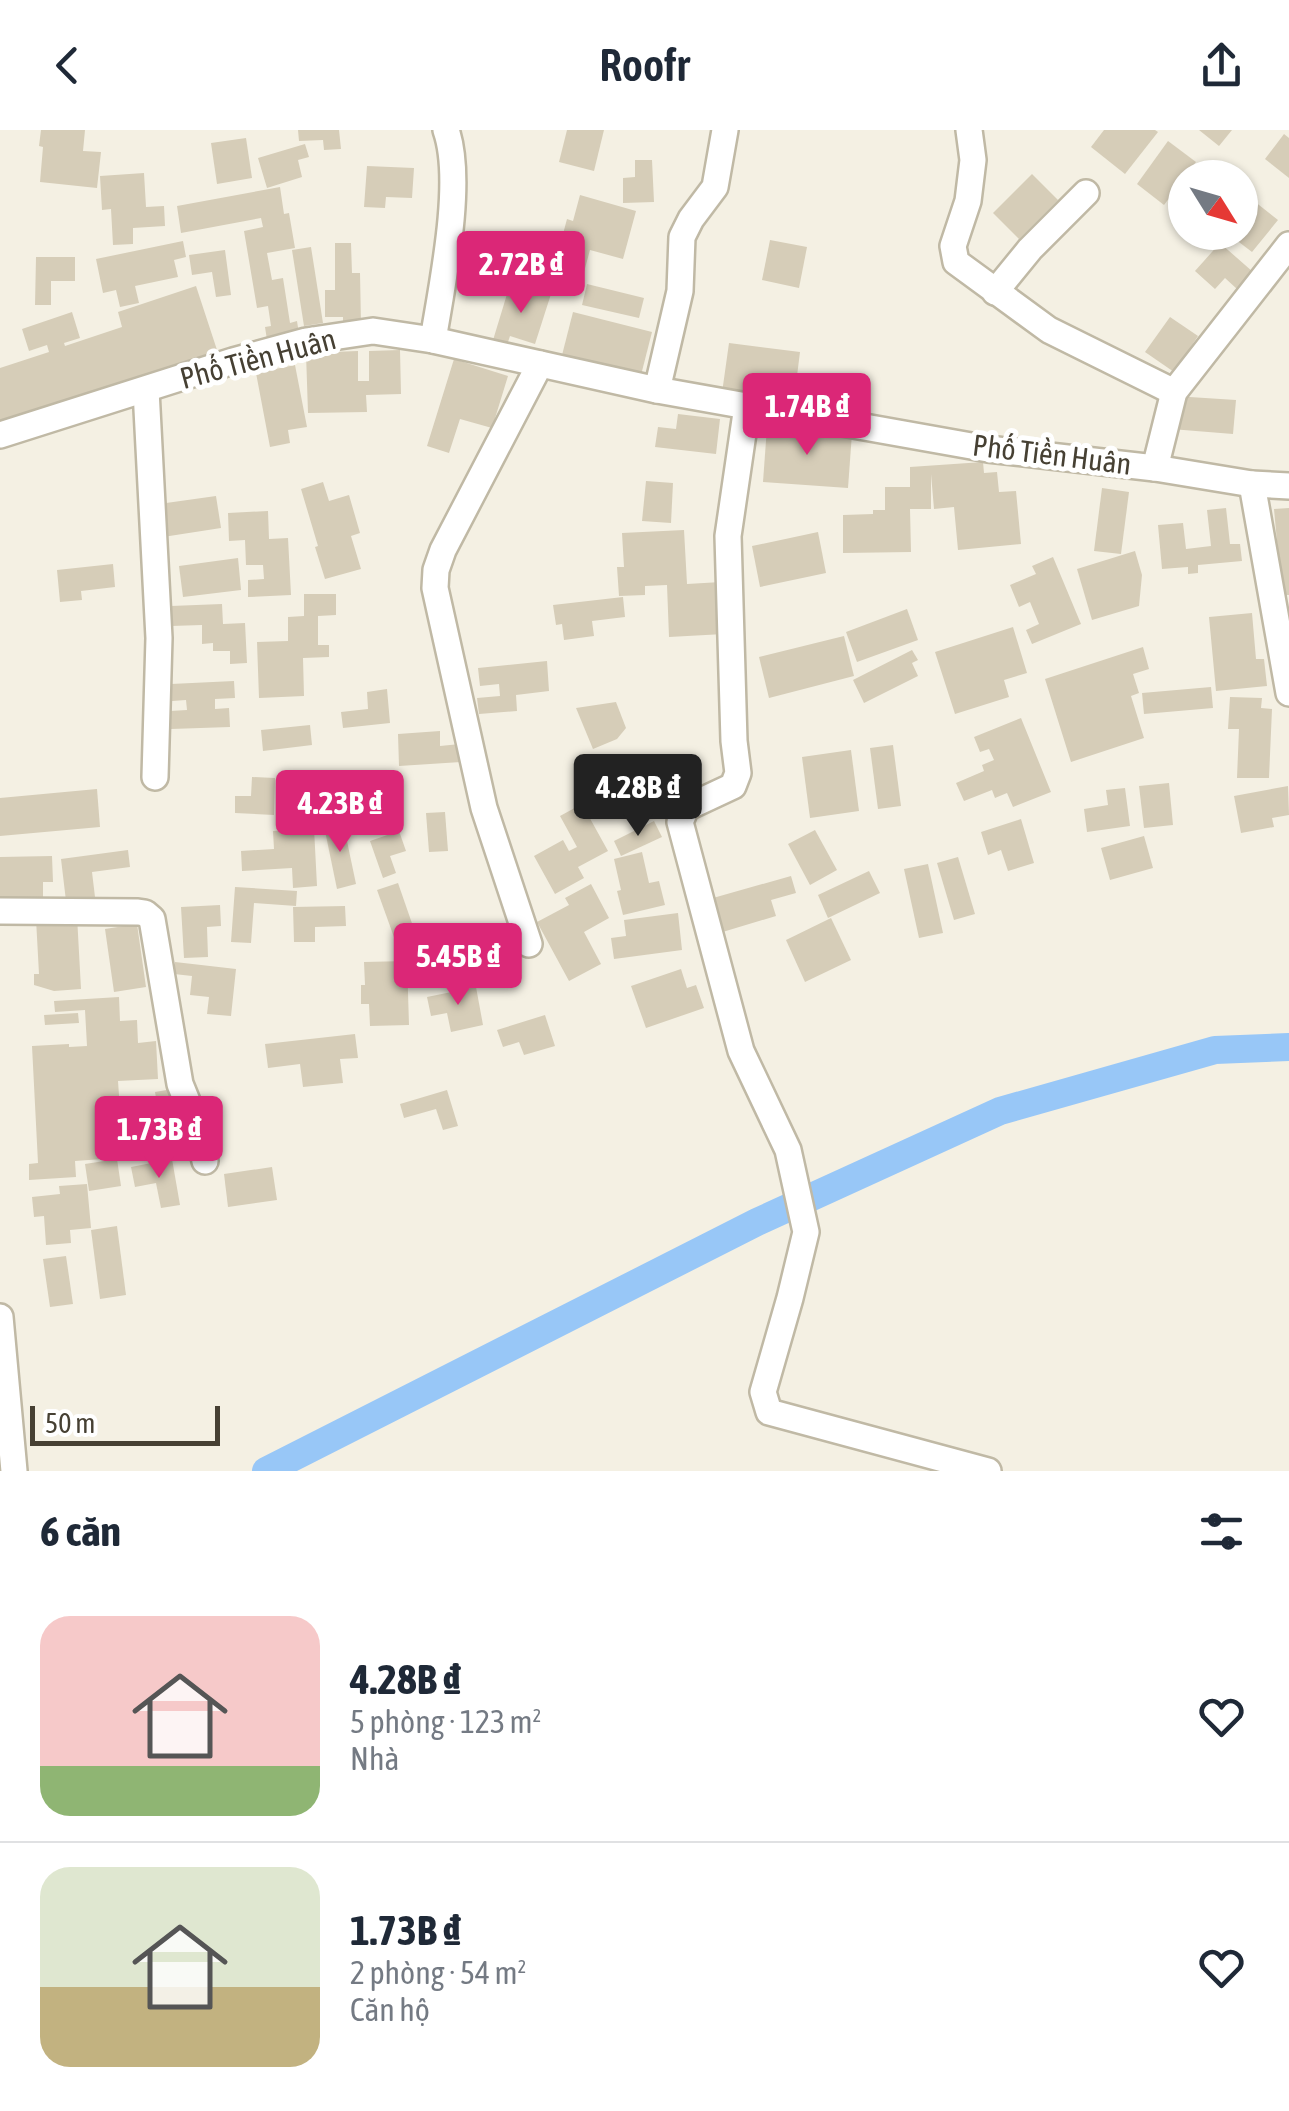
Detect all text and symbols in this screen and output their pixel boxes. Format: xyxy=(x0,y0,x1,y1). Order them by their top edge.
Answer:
icon: back xyxy=(40,38,95,93)
icon: share xyxy=(1194,38,1249,93)
text: Roofr xyxy=(599,39,690,91)
north arrow xyxy=(1168,160,1258,250)
map controls xyxy=(1168,160,1258,250)
pin: 2.72B ₫ xyxy=(429,231,613,316)
text: 2.72B ₫ xyxy=(479,245,563,282)
street label: Phố Tiền Huân xyxy=(176,321,339,395)
pin: 1.74B ₫ xyxy=(715,373,899,458)
text: 1.74B ₫ xyxy=(765,387,849,424)
street label: Phố Tiền Huân xyxy=(971,427,1133,481)
pin: 4.28B ₫ xyxy=(546,754,730,839)
text: 4.28B ₫ xyxy=(596,768,680,805)
pin: 4.23B ₫ xyxy=(248,770,432,855)
text: 4.23B ₫ xyxy=(298,784,382,821)
pin: 5.45B ₫ xyxy=(366,923,550,1008)
text: 5.45B ₫ xyxy=(416,937,500,974)
pin: 1.73B ₫ xyxy=(67,1096,251,1181)
text: 1.73B ₫ xyxy=(117,1110,201,1147)
scale bar xyxy=(30,1401,220,1446)
text: 50 m xyxy=(45,1407,95,1439)
icon: filters xyxy=(1194,1504,1249,1559)
text: 6 căn xyxy=(40,1507,121,1555)
text: 4.28B ₫ xyxy=(350,1655,461,1703)
icon: home xyxy=(120,1656,240,1776)
icon: heart xyxy=(1194,1689,1249,1744)
text: 5 phòng · 123 m² xyxy=(350,1703,542,1740)
text: Nhà xyxy=(350,1740,399,1777)
text: 1.73B ₫ xyxy=(350,1906,461,1954)
icon: home xyxy=(120,1907,240,2027)
icon: heart xyxy=(1194,1940,1249,1995)
text: 2 phòng · 54 m² xyxy=(350,1954,527,1991)
text: Căn hộ xyxy=(350,1991,430,2028)

